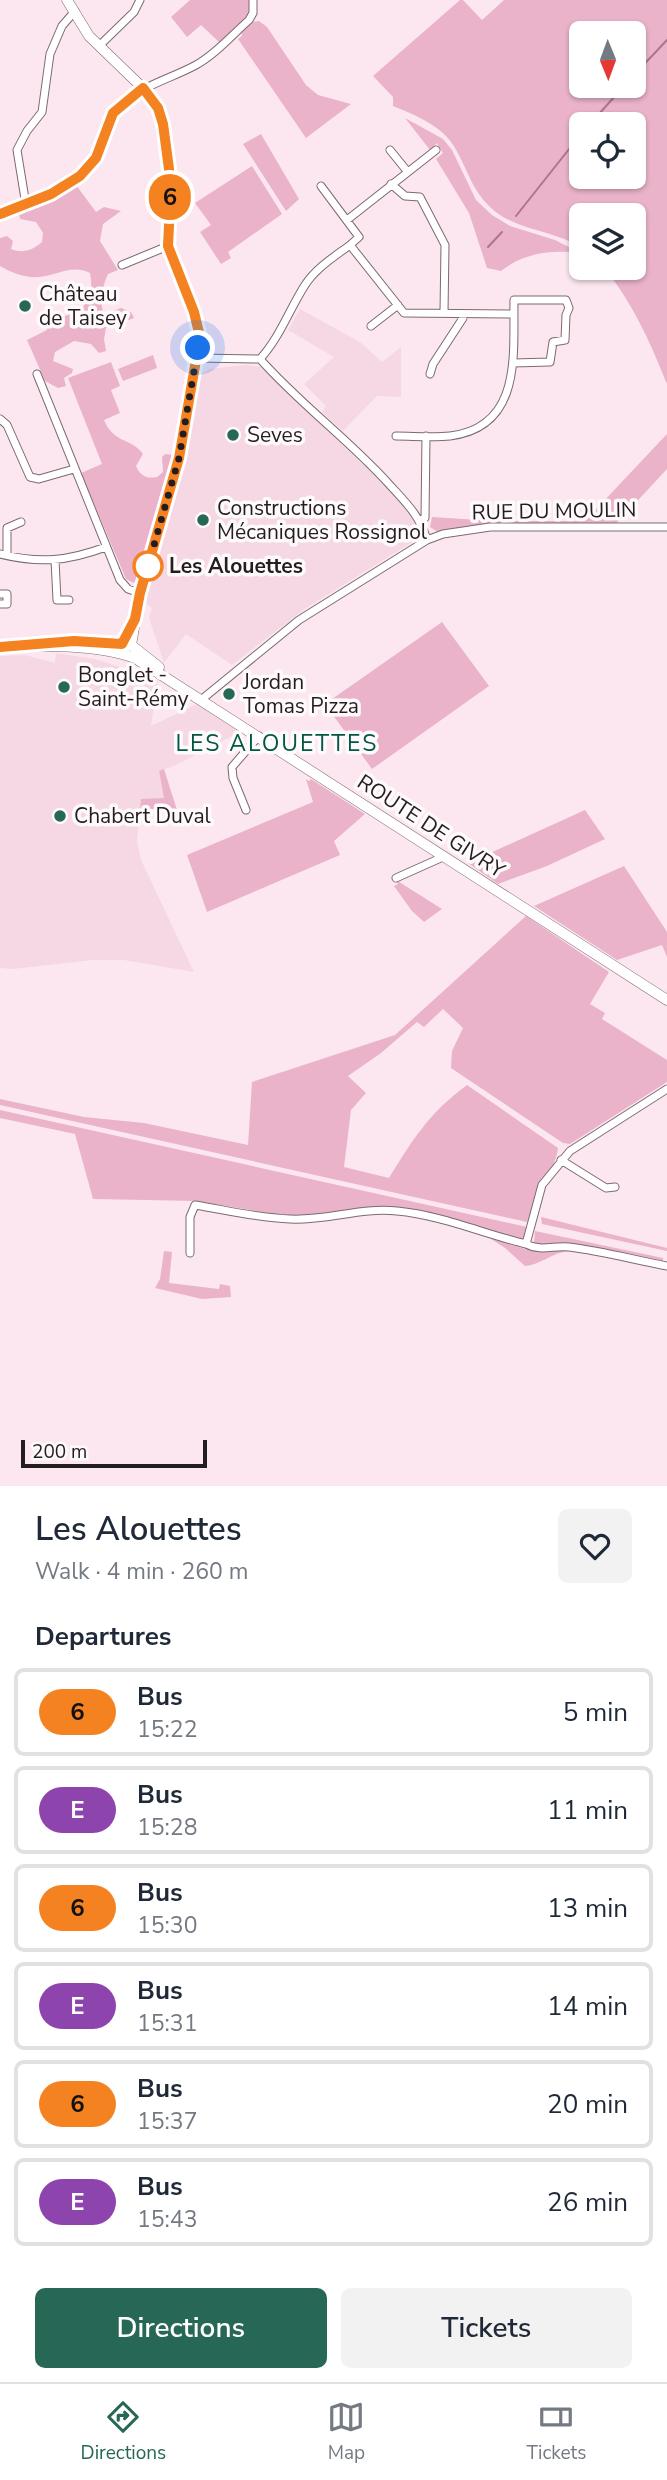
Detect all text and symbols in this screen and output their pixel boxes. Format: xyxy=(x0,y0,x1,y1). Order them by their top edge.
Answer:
north arrow xyxy=(569,21,646,98)
map controls xyxy=(569,21,646,280)
button: locate xyxy=(569,112,646,189)
line badge: 6 xyxy=(147,174,193,220)
text: 6 xyxy=(163,181,177,213)
button: layers xyxy=(569,203,646,280)
place label: Château de Taisey xyxy=(39,280,127,332)
marker: Château de Taisey xyxy=(17,298,33,314)
your location xyxy=(180,330,215,365)
place label: Seves xyxy=(247,421,303,449)
marker: Seves xyxy=(225,427,241,443)
place label: Constructions Mécaniques Rossignol xyxy=(217,494,428,546)
street label: RUE DU MOULIN xyxy=(471,496,637,526)
marker: Constructions Mécaniques Rossignol xyxy=(195,512,211,528)
marker: Les Alouettes xyxy=(133,551,163,581)
place label: Les Alouettes xyxy=(169,552,303,580)
place label: Bonglet - Saint-Rémy xyxy=(78,661,189,713)
place label: Jordan Tomas Pizza xyxy=(242,668,359,720)
marker: Bonglet - Saint-Rémy xyxy=(56,679,72,695)
marker: Jordan Tomas Pizza xyxy=(221,686,237,702)
district label: LES ALOUETTES xyxy=(176,728,378,759)
street label: ROUTE DE GIVRY xyxy=(352,768,510,884)
place label: Chabert Duval xyxy=(74,802,212,830)
marker: Chabert Duval xyxy=(52,808,68,824)
scale bar xyxy=(21,1437,206,1469)
text: 200 m xyxy=(32,1439,87,1465)
text: Les Alouettes xyxy=(35,1507,242,1552)
button: heart xyxy=(558,1509,632,1583)
text: Walk · 4 min · 260 m xyxy=(35,1556,248,1587)
text: Departures xyxy=(35,1619,171,1654)
text: Bus xyxy=(137,1679,183,1714)
text: 5 min xyxy=(563,1695,628,1730)
text: 6 xyxy=(70,1696,85,1728)
text: 15:22 xyxy=(137,1714,197,1745)
text: Bus xyxy=(137,1777,183,1812)
text: 11 min xyxy=(547,1793,628,1828)
text: E xyxy=(70,1794,85,1826)
text: 15:28 xyxy=(137,1812,197,1843)
text: Bus xyxy=(137,1875,183,1910)
text: 13 min xyxy=(547,1891,628,1926)
text: 6 xyxy=(70,1892,85,1924)
text: 15:30 xyxy=(137,1910,197,1941)
text: Bus xyxy=(137,1973,183,2008)
text: 14 min xyxy=(547,1989,628,2024)
text: E xyxy=(70,1990,85,2022)
text: 15:31 xyxy=(137,2008,197,2039)
text: Bus xyxy=(137,2071,183,2106)
text: 20 min xyxy=(547,2087,628,2122)
text: 6 xyxy=(70,2088,85,2120)
text: 15:37 xyxy=(137,2106,197,2137)
text: Bus xyxy=(137,2169,183,2204)
text: 26 min xyxy=(547,2185,628,2220)
text: E xyxy=(70,2186,85,2218)
text: 15:43 xyxy=(137,2204,197,2235)
button: Directions xyxy=(35,2288,327,2368)
button: Tickets xyxy=(341,2288,632,2368)
tab: Directions xyxy=(81,2398,166,2466)
tab: Map xyxy=(327,2398,365,2466)
tab: Tickets xyxy=(527,2398,586,2466)

